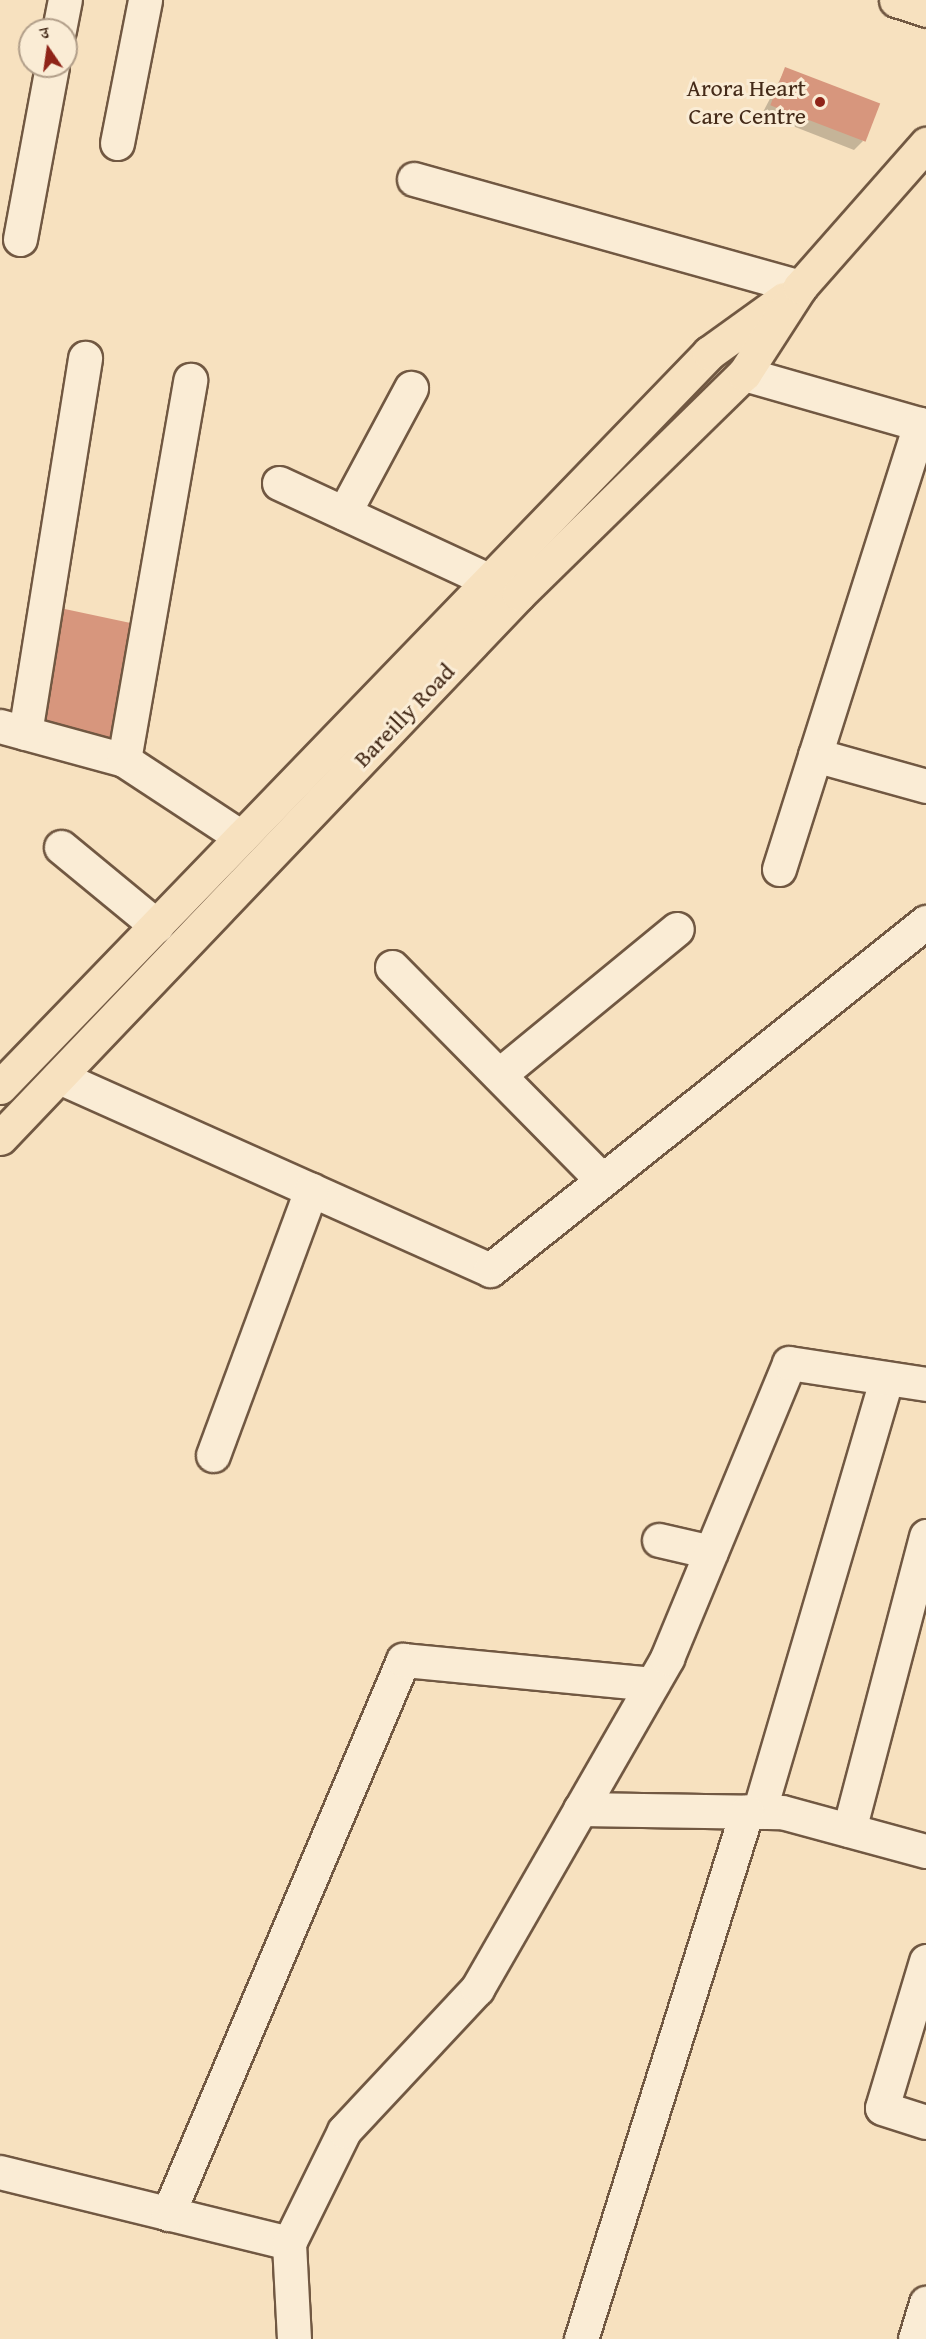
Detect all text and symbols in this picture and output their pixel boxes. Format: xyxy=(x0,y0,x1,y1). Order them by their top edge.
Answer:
north arrow xyxy=(18,18,78,78)
text: उ xyxy=(38,20,51,45)
place label: Arora Heart Care Centre xyxy=(686,74,806,130)
marker: Arora Heart Care Centre xyxy=(811,93,829,111)
street label: Bareilly Road xyxy=(347,657,461,773)

